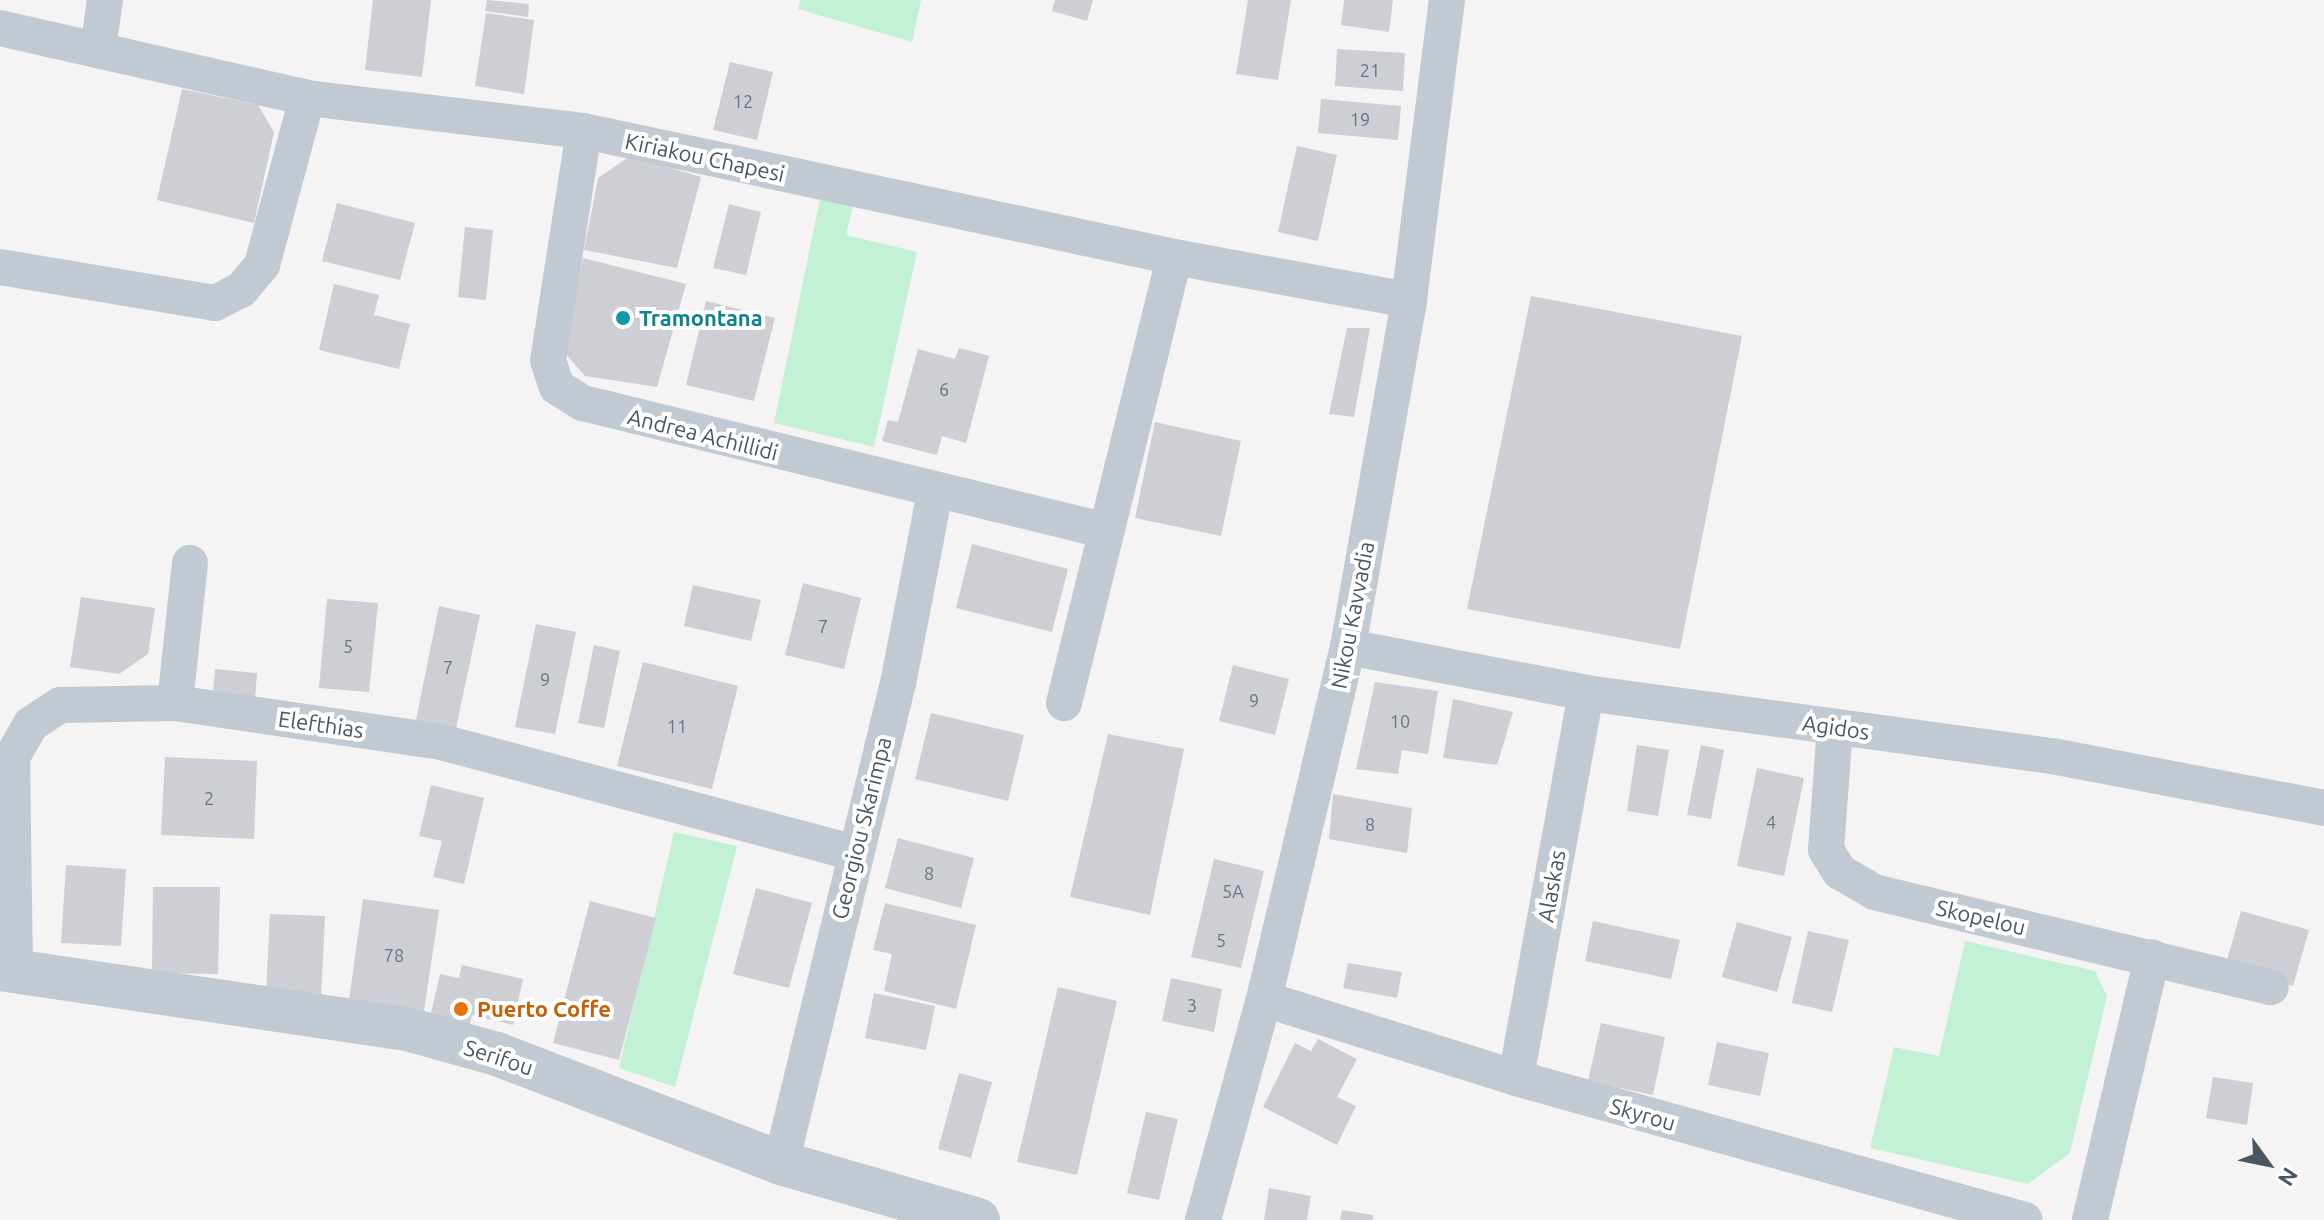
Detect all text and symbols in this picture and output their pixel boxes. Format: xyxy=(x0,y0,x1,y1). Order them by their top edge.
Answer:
house number: 21 xyxy=(1360,59,1380,81)
house number: 12 xyxy=(733,90,753,112)
house number: 19 xyxy=(1350,108,1370,130)
street label: Kiriakou Chapesi xyxy=(623,127,787,187)
place label: Tramontana xyxy=(639,305,763,331)
marker: Tramontana xyxy=(614,309,632,327)
house number: 6 xyxy=(939,378,949,400)
street label: Andrea Achillidi xyxy=(625,403,781,465)
street label: Nikou Kavvadia xyxy=(1325,539,1379,691)
house number: 7 xyxy=(818,615,828,637)
house number: 5 xyxy=(343,635,353,657)
house number: 7 xyxy=(443,656,453,678)
house number: 9 xyxy=(540,668,550,690)
house number: 9 xyxy=(1249,689,1259,711)
street label: Elefthias xyxy=(277,705,365,743)
street label: Agidos xyxy=(1801,709,1871,745)
house number: 10 xyxy=(1390,710,1410,732)
house number: 11 xyxy=(667,715,687,737)
street label: Georgiou Skarimpa xyxy=(826,734,896,922)
house number: 2 xyxy=(204,787,214,809)
house number: 4 xyxy=(1766,811,1776,833)
house number: 8 xyxy=(1365,813,1375,835)
street label: Alaskas xyxy=(1532,848,1570,924)
house number: 8 xyxy=(924,862,934,884)
house number: 5A xyxy=(1222,880,1244,902)
street label: Skopelou xyxy=(1934,894,2028,940)
house number: 5 xyxy=(1216,929,1226,951)
house number: 78 xyxy=(384,944,404,966)
house number: 3 xyxy=(1187,994,1197,1016)
place label: Puerto Coffe xyxy=(477,996,611,1022)
marker: Puerto Coffe xyxy=(452,1000,470,1018)
street label: Serifou xyxy=(461,1033,537,1081)
street label: Skyrou xyxy=(1607,1092,1679,1136)
north arrow xyxy=(2228,1124,2308,1204)
text: N xyxy=(2274,1164,2304,1191)

